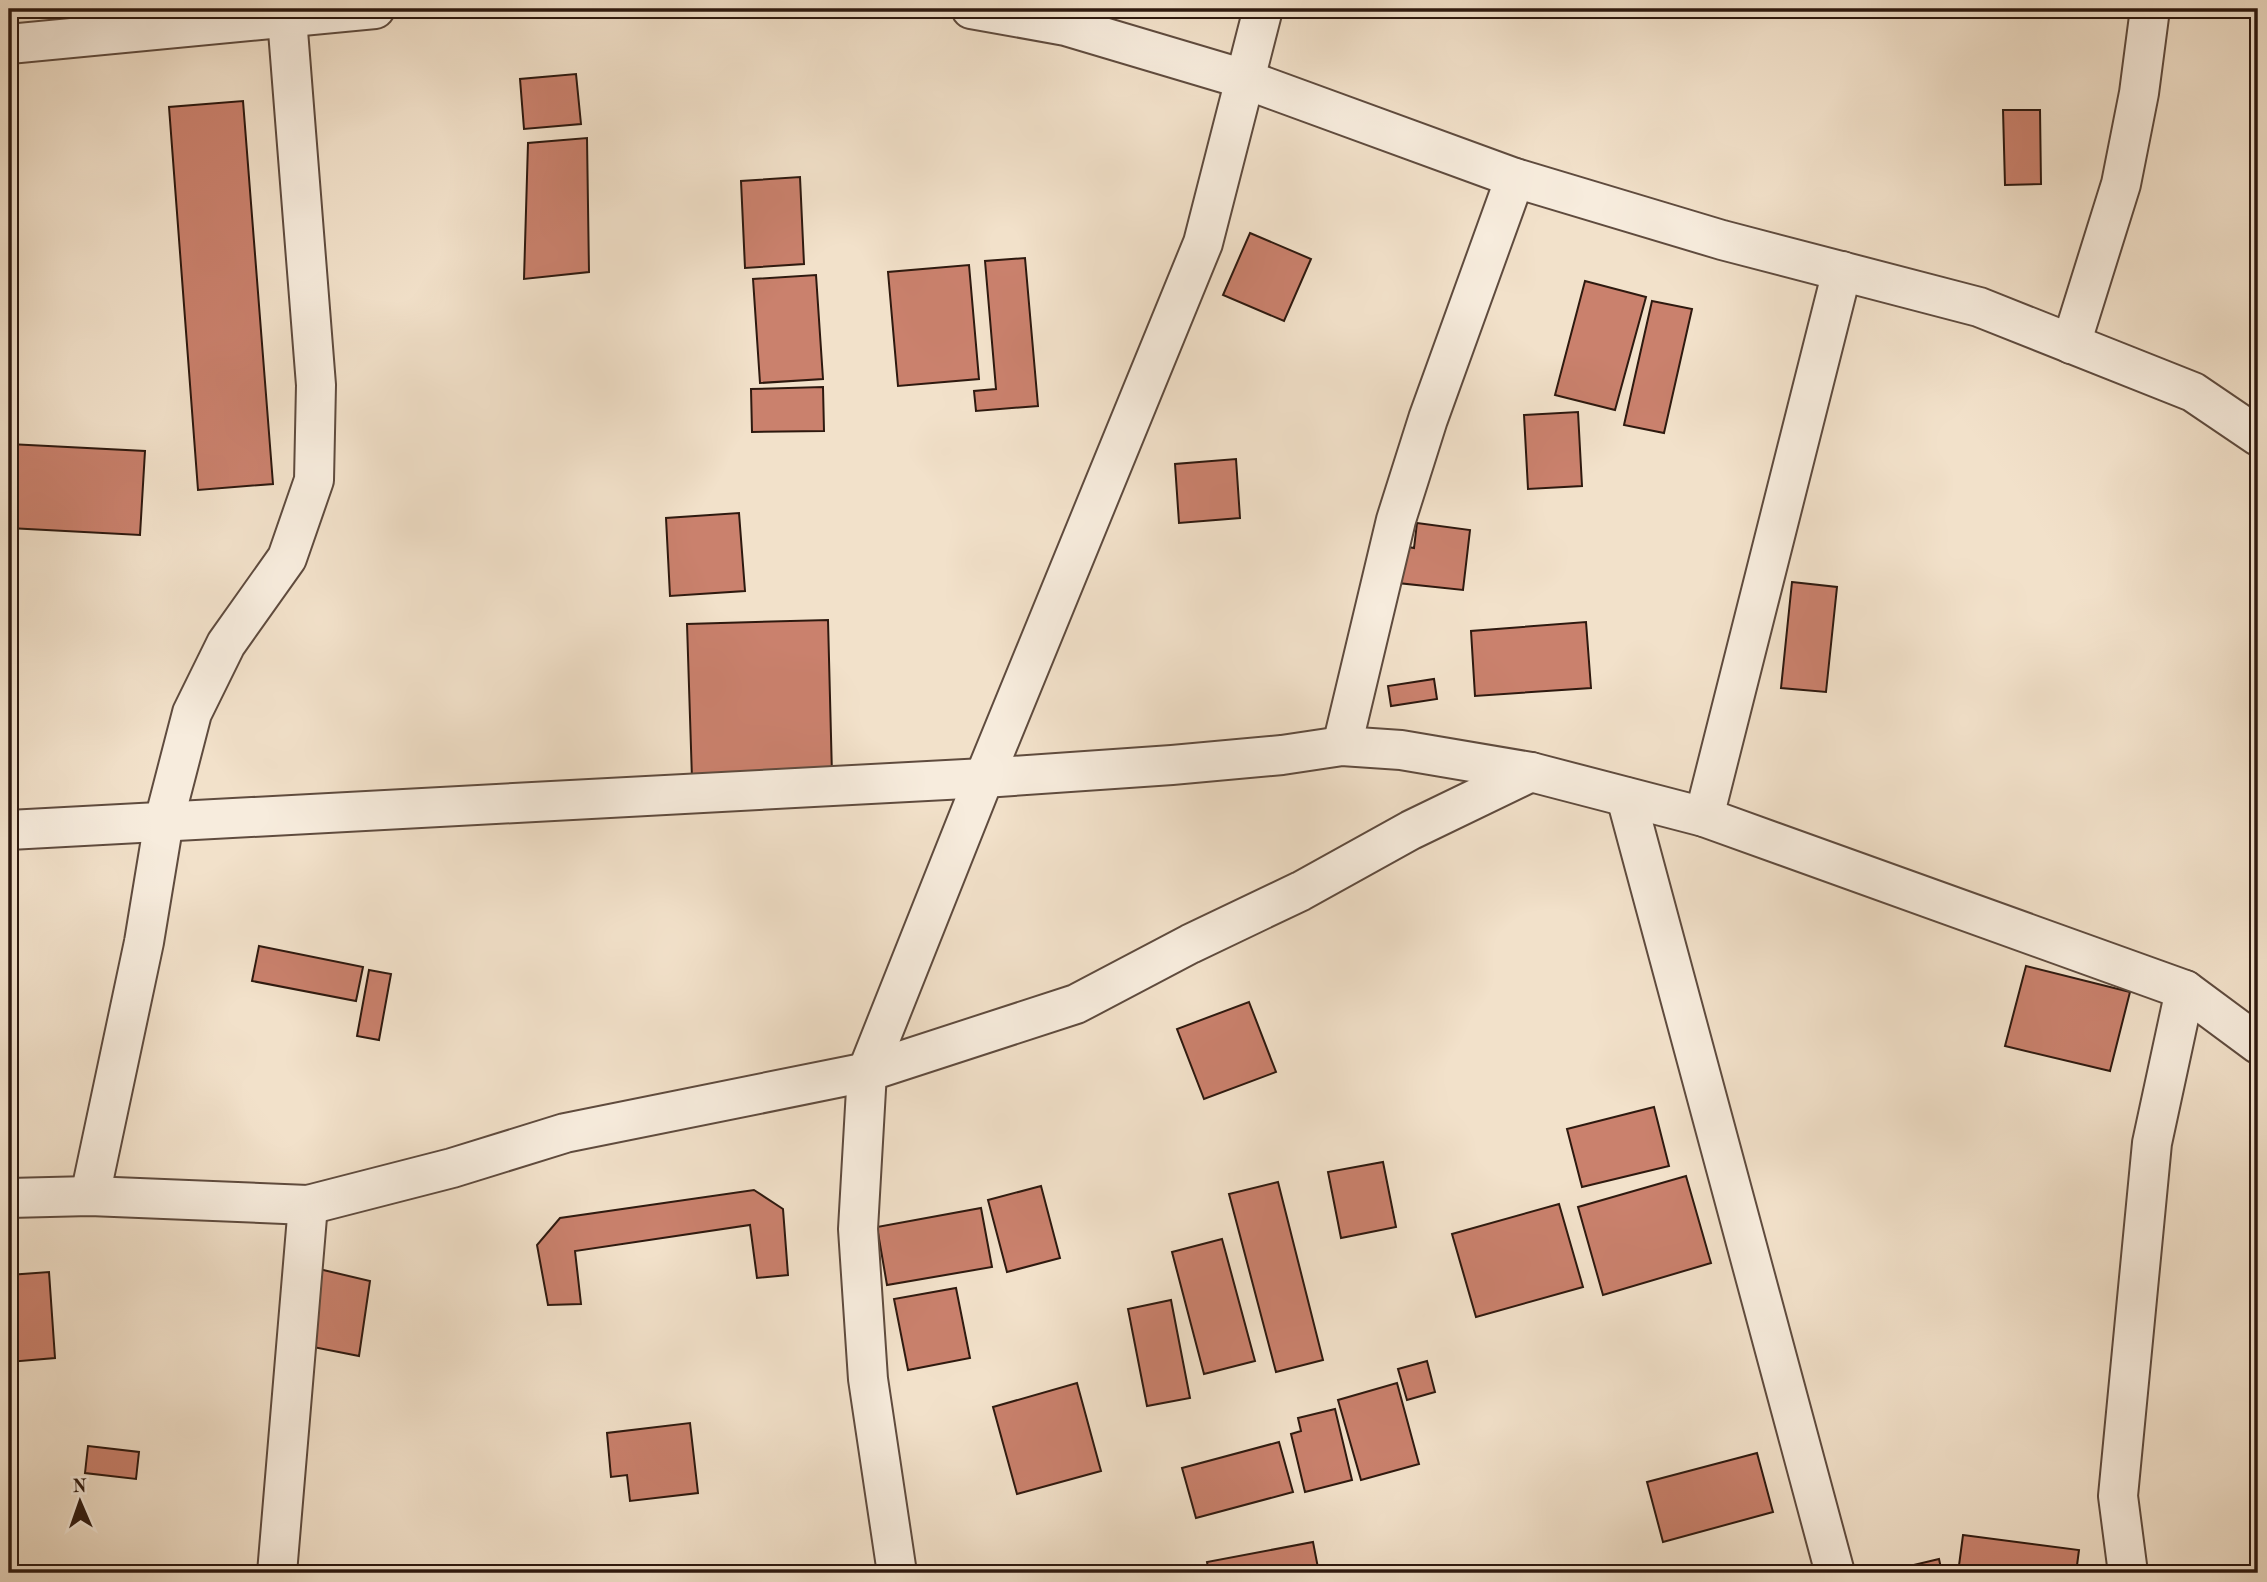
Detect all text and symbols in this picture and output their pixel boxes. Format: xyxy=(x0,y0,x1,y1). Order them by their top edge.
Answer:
north arrow xyxy=(46,1466,116,1536)
text: N xyxy=(72,1478,88,1497)

